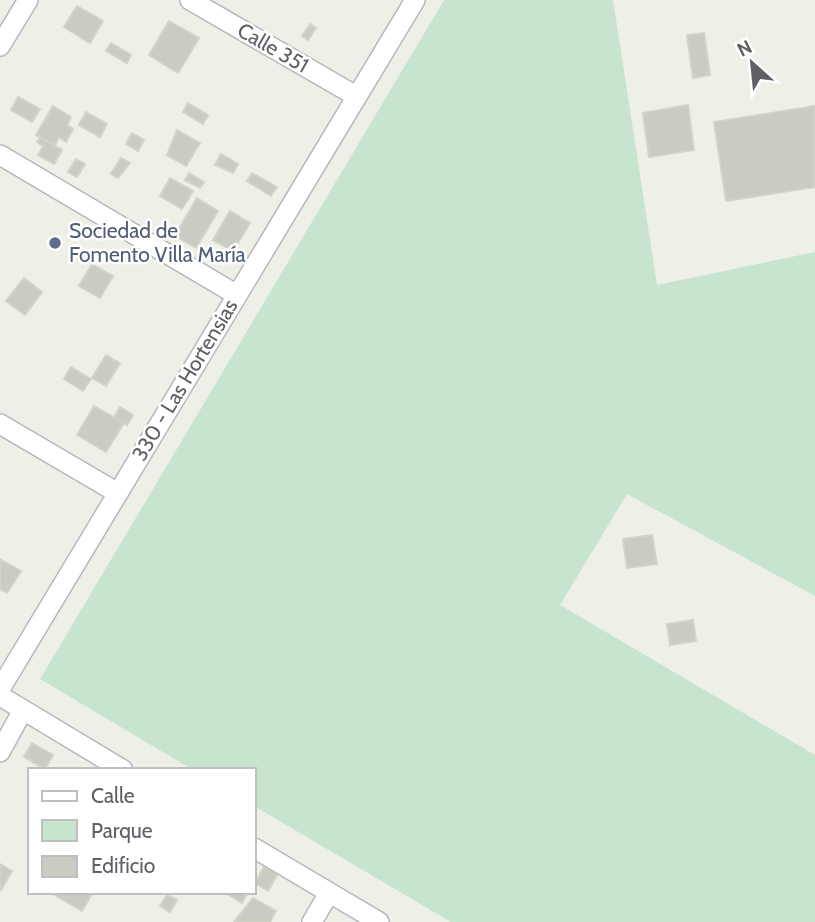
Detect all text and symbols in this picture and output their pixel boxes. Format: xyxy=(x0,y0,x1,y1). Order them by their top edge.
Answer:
street label: Calle 351 xyxy=(233,17,313,78)
north arrow xyxy=(717,28,787,98)
text: N xyxy=(733,35,756,62)
place label: Sociedad de Fomento Villa María xyxy=(69,218,246,267)
marker: Sociedad de Fomento Villa María xyxy=(47,235,63,251)
street label: 330 - Las Hortensias xyxy=(127,294,243,465)
legend xyxy=(28,768,256,894)
text: Calle xyxy=(91,783,135,808)
text: Parque xyxy=(91,818,153,843)
text: Edificio xyxy=(91,853,155,878)

